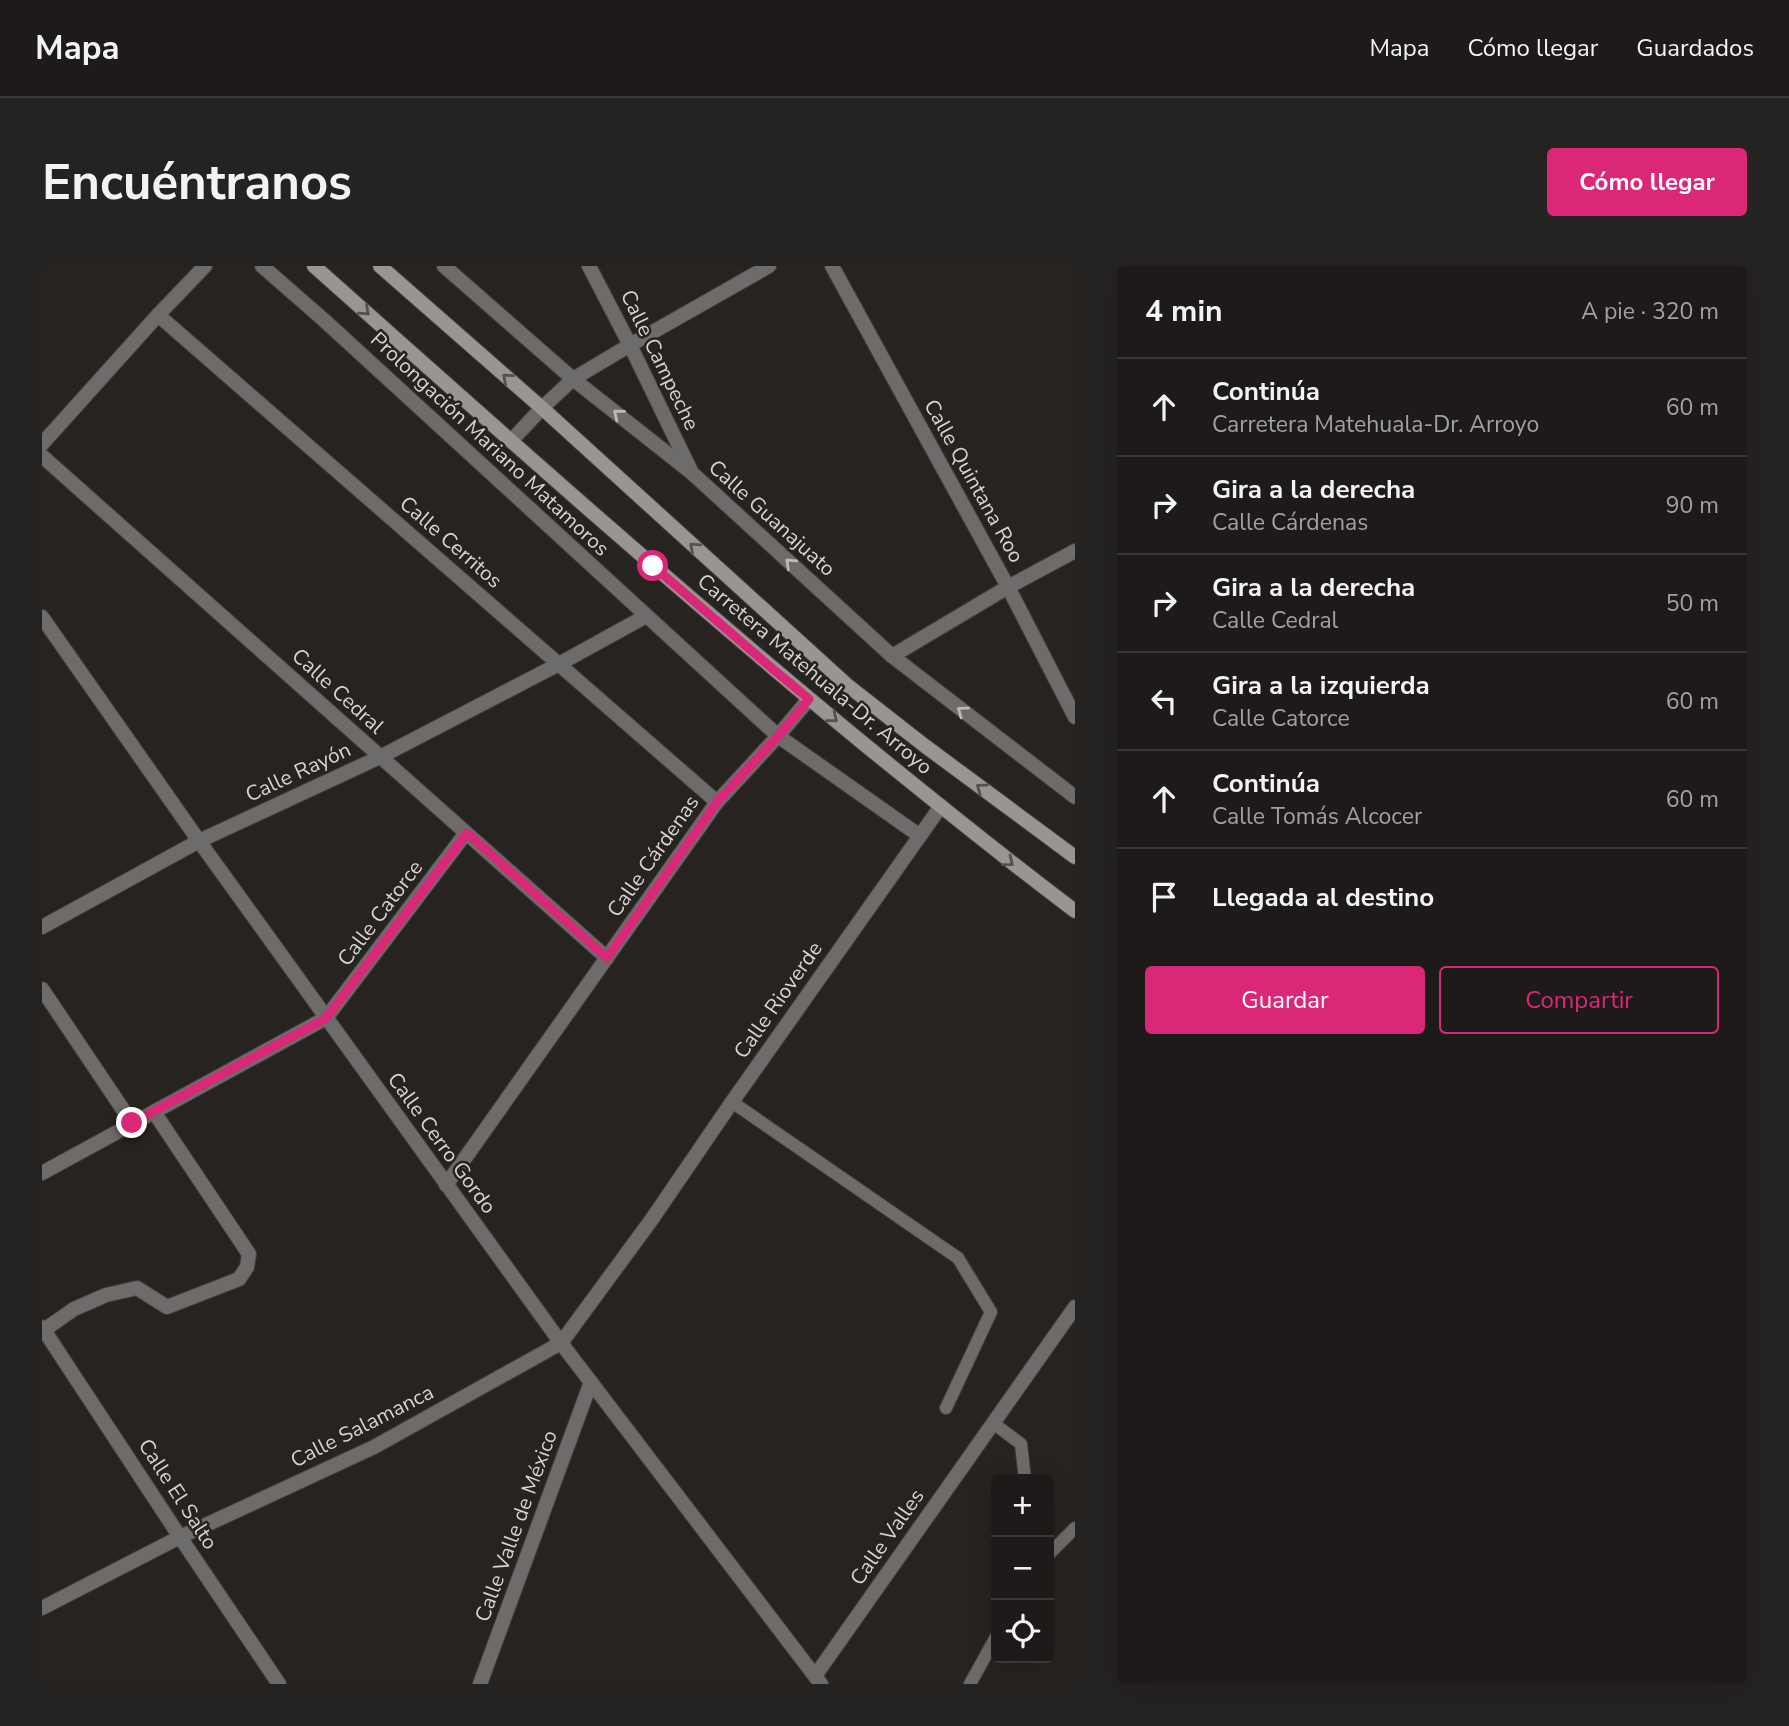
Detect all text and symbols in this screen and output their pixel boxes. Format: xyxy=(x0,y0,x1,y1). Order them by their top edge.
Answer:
text: Mapa xyxy=(35,26,120,71)
text: Mapa xyxy=(1369,32,1429,64)
text: Cómo llegar xyxy=(1467,32,1598,64)
text: Guardados xyxy=(1636,32,1754,64)
button: Cómo llegar xyxy=(1547,148,1747,216)
text: Encuéntranos xyxy=(42,149,352,216)
street label: Calle Campeche xyxy=(614,285,706,435)
text: 4 min xyxy=(1145,291,1223,332)
text: A pie · 320 m xyxy=(1581,296,1719,327)
one-way arrow xyxy=(357,303,370,316)
street label: Prolongación Mariano Matamoros xyxy=(365,326,615,562)
one-way arrow xyxy=(503,374,516,386)
text: Continúa xyxy=(1212,374,1320,409)
icon: ahead xyxy=(1145,388,1183,426)
text: 60 m xyxy=(1666,392,1719,423)
street label: Calle Quintana Roo xyxy=(917,394,1031,568)
text: Carretera Matehuala-Dr. Arroyo xyxy=(1212,409,1539,440)
one-way arrow xyxy=(613,410,625,423)
street label: Calle Guanajuato xyxy=(703,453,841,583)
text: Gira a la derecha xyxy=(1212,472,1415,507)
icon: right xyxy=(1145,486,1183,524)
street label: Calle Cerritos xyxy=(394,490,508,594)
text: 90 m xyxy=(1666,490,1719,521)
text: Calle Cárdenas xyxy=(1212,507,1368,538)
one-way arrow xyxy=(689,543,702,555)
route start xyxy=(637,550,668,581)
one-way arrow xyxy=(785,559,798,571)
street label: Carretera Matehuala-Dr. Arroyo xyxy=(692,567,938,781)
text: Gira a la derecha xyxy=(1212,570,1415,605)
icon: right xyxy=(1145,584,1183,622)
text: 50 m xyxy=(1666,588,1719,619)
text: Calle Cedral xyxy=(1212,605,1338,636)
street label: Calle Cedral xyxy=(286,642,391,741)
text: Gira a la izquierda xyxy=(1212,668,1430,703)
icon: left xyxy=(1145,682,1183,720)
text: 60 m xyxy=(1666,686,1719,717)
text: Calle Catorce xyxy=(1212,703,1350,734)
one-way arrow xyxy=(958,706,970,719)
one-way arrow xyxy=(824,710,837,722)
street label: Calle Rayón xyxy=(241,735,355,809)
text: Continúa xyxy=(1212,766,1320,801)
icon: ahead xyxy=(1145,780,1183,818)
one-way arrow xyxy=(976,783,989,796)
text: 60 m xyxy=(1666,784,1719,815)
street label: Calle Cárdenas xyxy=(601,790,705,922)
text: Calle Tomás Alcocer xyxy=(1212,801,1422,832)
one-way arrow xyxy=(1001,853,1014,866)
street label: Calle Catorce xyxy=(331,854,429,972)
icon: arrive xyxy=(1145,878,1183,916)
text: Llegada al destino xyxy=(1212,880,1434,915)
street label: Calle Rioverde xyxy=(727,936,829,1064)
button: Guardar xyxy=(1145,966,1425,1034)
button: Compartir xyxy=(1439,966,1719,1034)
street label: Calle Cerro Gordo xyxy=(381,1067,503,1219)
route end xyxy=(116,1107,147,1138)
street label: Calle Salamanca xyxy=(286,1378,438,1474)
street label: Calle Valle de México xyxy=(468,1426,564,1626)
street label: Calle El Salto xyxy=(132,1433,224,1555)
map controls xyxy=(991,1474,1054,1663)
button: + xyxy=(991,1474,1054,1537)
street label: Calle Valles xyxy=(843,1483,931,1591)
button: − xyxy=(991,1537,1054,1600)
button: locate xyxy=(991,1600,1054,1663)

